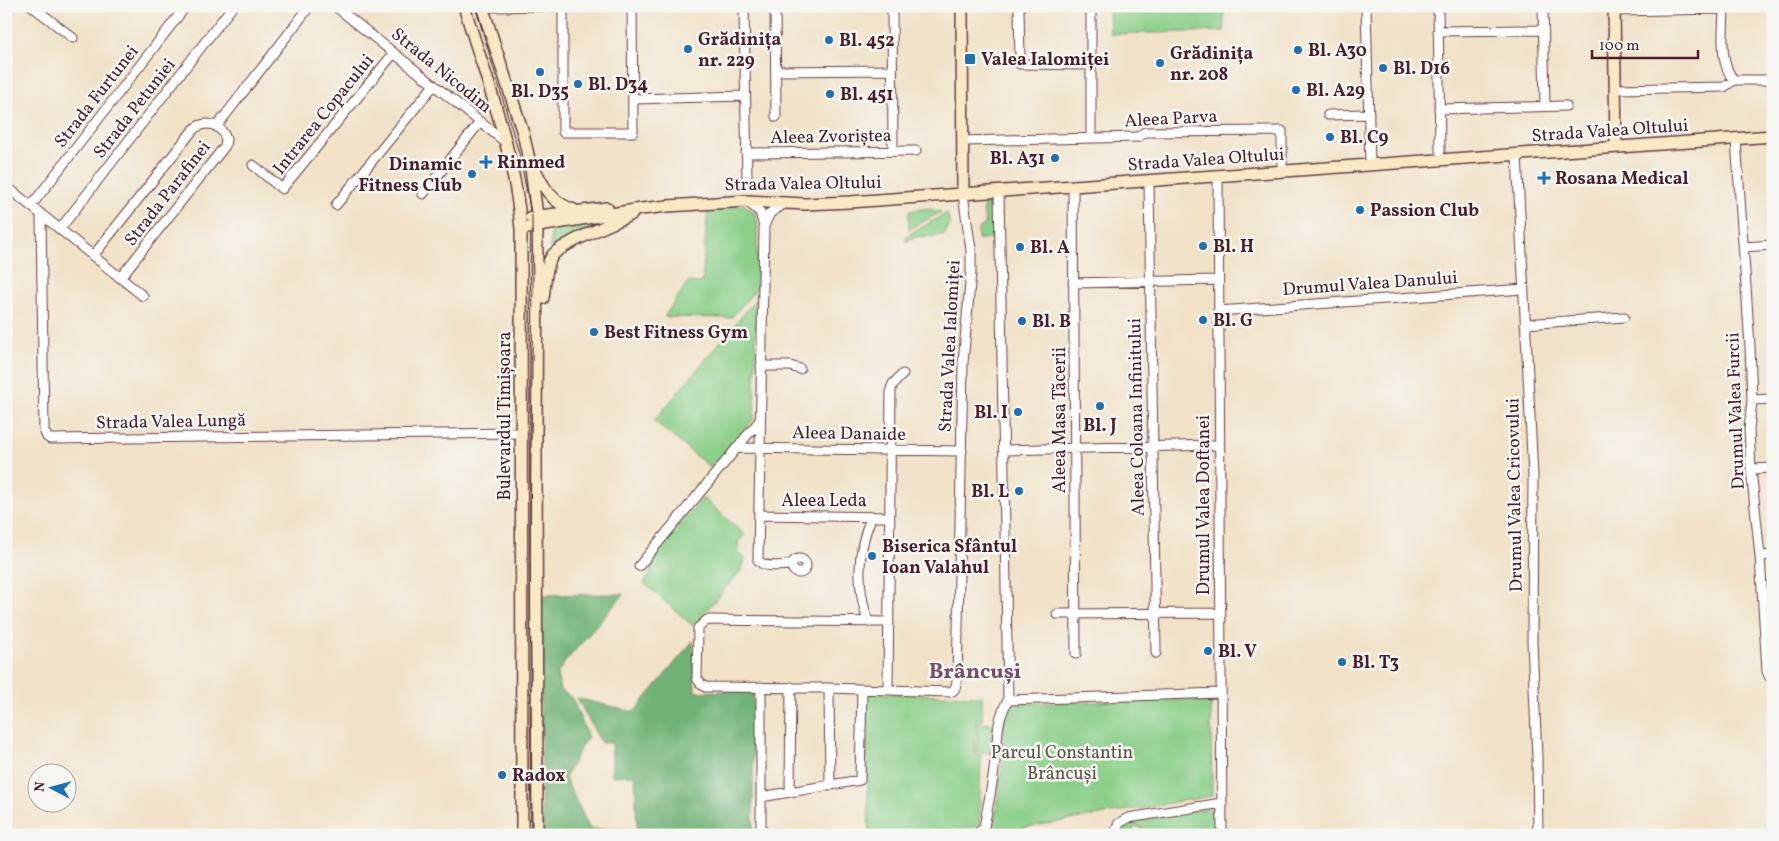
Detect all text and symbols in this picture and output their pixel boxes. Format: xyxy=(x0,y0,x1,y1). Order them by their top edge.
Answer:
street label: Strada Nicodim xyxy=(385,23,497,120)
place label: Grădinița nr. 229 xyxy=(698,28,782,74)
scale bar xyxy=(1592,28,1698,60)
place label: Bl. 452 xyxy=(839,29,895,54)
marker: Bl. 452 xyxy=(823,34,835,46)
text: 100 m xyxy=(1599,36,1639,57)
place label: Bl. A30 xyxy=(1308,39,1367,64)
street label: Strada Furtunei xyxy=(49,40,145,153)
place label: Grădinița nr. 208 xyxy=(1170,42,1254,88)
marker: Grădinița nr. 229 xyxy=(682,43,694,55)
marker: Bl. A30 xyxy=(1292,44,1304,56)
place label: Valea Ialomiței xyxy=(981,48,1109,73)
street label: Intrarea Copacului xyxy=(268,49,381,180)
marker: Valea Ialomiței xyxy=(963,52,977,66)
street label: Strada Petuniei xyxy=(88,54,182,164)
marker: Grădinița nr. 208 xyxy=(1154,57,1166,69)
place label: Bl. D16 xyxy=(1393,57,1450,82)
marker: Bl. D16 xyxy=(1377,62,1389,74)
marker: Bl. D35 xyxy=(534,66,546,78)
place label: Bl. D34 xyxy=(588,73,648,98)
marker: Bl. D34 xyxy=(572,78,584,90)
place label: Bl. A29 xyxy=(1306,79,1365,104)
place label: Bl. D35 xyxy=(511,80,569,105)
place label: Bl. 451 xyxy=(840,83,893,108)
marker: Bl. A29 xyxy=(1290,84,1302,96)
marker: Bl. 451 xyxy=(824,88,836,100)
street label: Aleea Parva xyxy=(1124,105,1218,134)
street label: Strada Valea Oltului xyxy=(1531,114,1689,149)
street label: Aleea Zvoriștea xyxy=(770,124,892,151)
place label: Bl. C9 xyxy=(1340,126,1388,151)
marker: Bl. C9 xyxy=(1324,131,1336,143)
street label: Strada Parafinei xyxy=(119,136,217,252)
street label: Strada Valea Oltului xyxy=(1127,143,1285,178)
place label: Bl. A31 xyxy=(990,147,1045,172)
place label: Rinmed xyxy=(497,151,565,176)
marker: Bl. A31 xyxy=(1049,152,1061,164)
place label: Dinamic Fitness Club xyxy=(358,153,462,199)
marker: Rinmed xyxy=(479,155,493,169)
place label: Rosana Medical xyxy=(1555,167,1689,192)
marker: Dinamic Fitness Club xyxy=(466,168,478,180)
street label: Strada Valea Oltului xyxy=(724,171,882,198)
marker: Rosana Medical xyxy=(1537,171,1551,185)
place label: Passion Club xyxy=(1370,199,1479,224)
marker: Passion Club xyxy=(1354,204,1366,216)
place label: Bl. H xyxy=(1213,235,1254,260)
place label: Bl. A xyxy=(1030,236,1070,261)
marker: Bl. H xyxy=(1197,240,1209,252)
marker: Bl. A xyxy=(1014,241,1026,253)
street label: Strada Valea Ialomiței xyxy=(933,259,968,433)
street label: Drumul Valea Danului xyxy=(1282,266,1459,303)
place label: Bl. G xyxy=(1213,309,1253,334)
place label: Bl. B xyxy=(1032,310,1071,335)
marker: Bl. G xyxy=(1197,314,1209,326)
marker: Bl. B xyxy=(1016,315,1028,327)
street label: Aleea Coloana Infinitului xyxy=(1123,318,1152,516)
place label: Best Fitness Gym xyxy=(604,321,748,346)
marker: Best Fitness Gym xyxy=(588,326,600,338)
street label: Bulevardul Timișoara xyxy=(493,331,518,501)
street label: Drumul Valea Furcii xyxy=(1721,332,1752,490)
street label: Aleea Masa Tăcerii xyxy=(1048,347,1073,493)
street label: Drumul Valea Cricovului xyxy=(1501,398,1530,592)
marker: Bl. J xyxy=(1094,400,1106,412)
place label: Bl. I xyxy=(974,401,1008,426)
marker: Bl. I xyxy=(1012,406,1024,418)
street label: Strada Valea Lungă xyxy=(96,409,246,436)
place label: Bl. J xyxy=(1083,414,1117,439)
street label: Drumul Valea Doftanei xyxy=(1192,415,1217,595)
street label: Aleea Danaide xyxy=(792,421,906,448)
place label: Bl. L xyxy=(971,480,1009,505)
marker: Bl. L xyxy=(1013,485,1025,497)
street label: Aleea Leda xyxy=(781,489,867,514)
place label: Biserica Sfântul Ioan Valahul xyxy=(882,535,1017,581)
marker: Biserica Sfântul Ioan Valahul xyxy=(866,550,878,562)
place label: Bl. V xyxy=(1218,640,1257,665)
marker: Bl. V xyxy=(1202,645,1214,657)
place label: Bl. T3 xyxy=(1352,651,1399,676)
marker: Bl. T3 xyxy=(1336,656,1348,668)
district label: Brâncuși xyxy=(929,657,1022,688)
park label: Parcul Constantin Brâncuși xyxy=(991,741,1133,787)
north arrow xyxy=(28,764,78,814)
place label: Radox xyxy=(512,764,566,789)
marker: Radox xyxy=(496,769,508,781)
text: N xyxy=(31,781,51,793)

